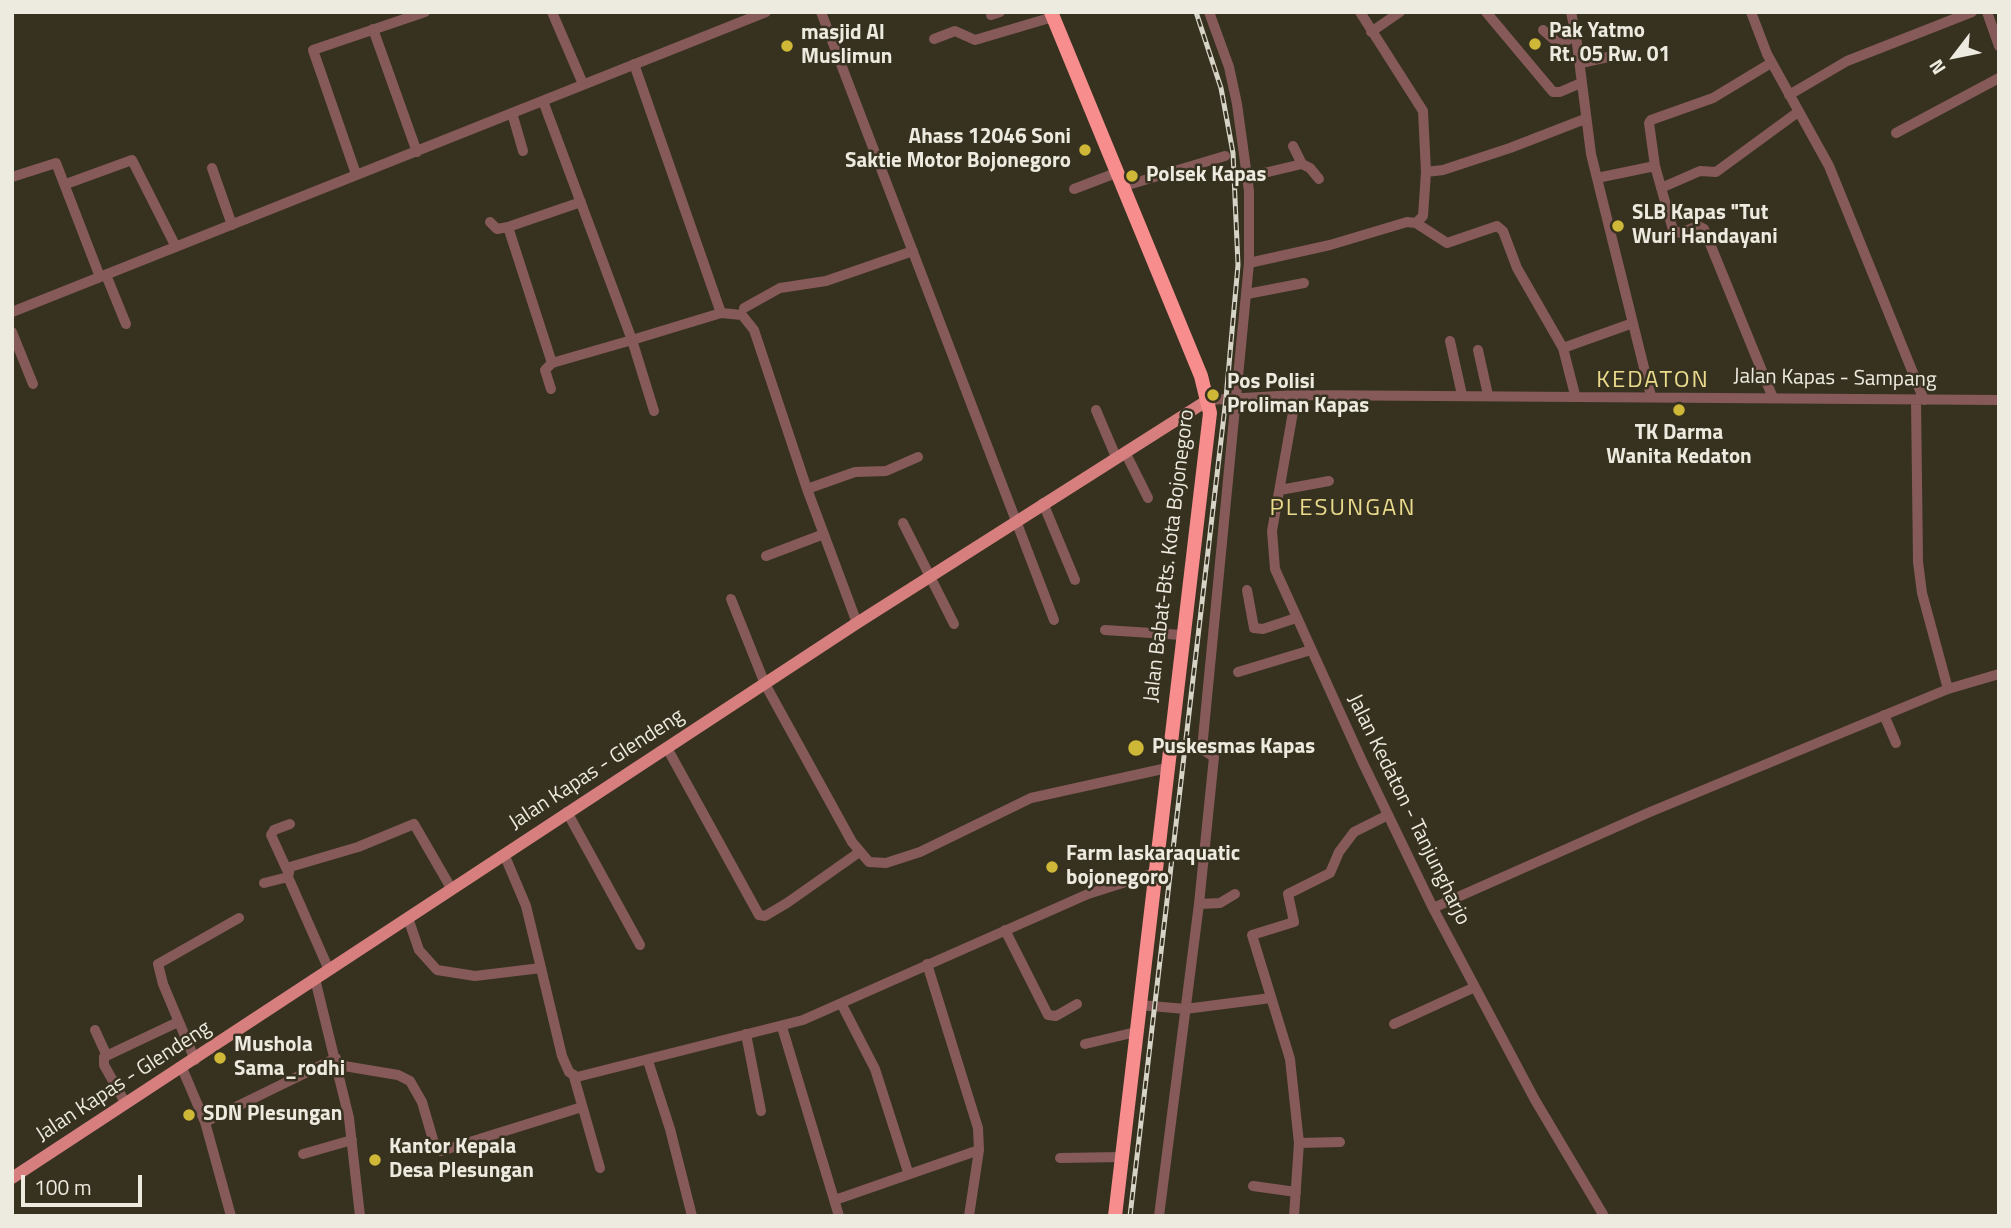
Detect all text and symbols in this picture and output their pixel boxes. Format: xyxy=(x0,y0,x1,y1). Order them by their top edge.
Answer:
place label: Pak Yatmo Rt. 05 Rw. 01 xyxy=(1549,19,1670,69)
place label: masjid Al Muslimun xyxy=(801,21,892,71)
north arrow xyxy=(1920,21,1990,91)
marker: Pak Yatmo Rt. 05 Rw. 01 xyxy=(1527,36,1543,52)
marker: masjid Al Muslimun xyxy=(779,38,795,54)
text: N xyxy=(1921,54,1953,81)
place label: Ahass 12046 Soni Saktie Motor Bojonegoro xyxy=(845,125,1071,175)
marker: Ahass 12046 Soni Saktie Motor Bojonegoro xyxy=(1077,142,1093,158)
place label: Polsek Kapas xyxy=(1146,163,1266,189)
marker: Polsek Kapas xyxy=(1124,168,1140,184)
place label: SLB Kapas "Tut Wuri Handayani xyxy=(1632,201,1778,251)
marker: SLB Kapas "Tut Wuri Handayani xyxy=(1610,218,1626,234)
street label: Jalan Kapas - Sampang xyxy=(1733,365,1937,393)
district label: KEDATON xyxy=(1597,367,1709,395)
place label: Pos Polisi Proliman Kapas xyxy=(1227,370,1369,420)
marker: Pos Polisi Proliman Kapas xyxy=(1205,387,1221,403)
marker: TK Darma Wanita Kedaton xyxy=(1671,402,1687,418)
street label: Jalan Babat-Bts. Kota Bojonegoro xyxy=(1140,408,1200,704)
place label: TK Darma Wanita Kedaton xyxy=(1606,421,1752,471)
district label: PLESUNGAN xyxy=(1271,495,1415,523)
street label: Jalan Kedaton - Tanjungharjo xyxy=(1341,691,1475,929)
street label: Jalan Kapas - Glendeng xyxy=(505,704,689,836)
place label: Puskesmas Kapas xyxy=(1152,735,1315,761)
marker: Puskesmas Kapas xyxy=(1126,738,1146,758)
place label: Farm laskaraquatic bojonegoro xyxy=(1066,842,1240,892)
marker: Farm laskaraquatic bojonegoro xyxy=(1044,859,1060,875)
street label: Jalan Kapas - Glendeng xyxy=(32,1016,216,1148)
place label: Mushola Sama_rodhi xyxy=(234,1033,345,1083)
marker: Mushola Sama_rodhi xyxy=(212,1050,228,1066)
place label: SDN Plesungan xyxy=(203,1102,342,1128)
marker: SDN Plesungan xyxy=(181,1107,197,1123)
place label: Kantor Kepala Desa Plesungan xyxy=(389,1135,534,1185)
marker: Kantor Kepala Desa Plesungan xyxy=(367,1152,383,1168)
scale bar xyxy=(24,1162,145,1206)
text: 100 m xyxy=(34,1171,91,1203)

